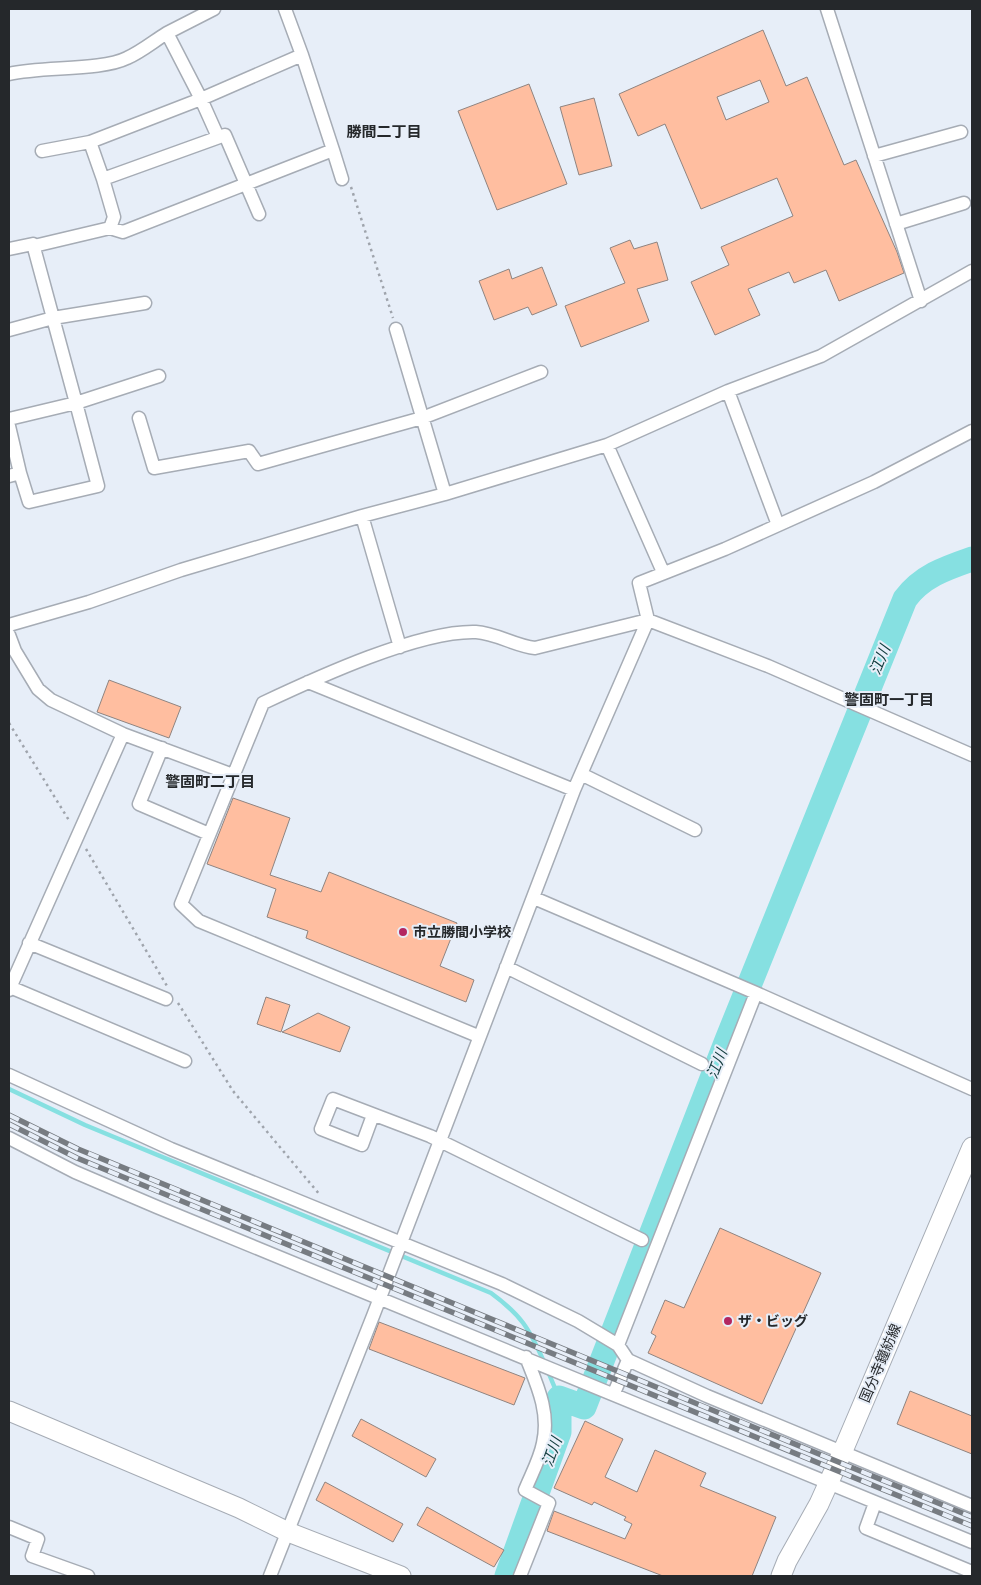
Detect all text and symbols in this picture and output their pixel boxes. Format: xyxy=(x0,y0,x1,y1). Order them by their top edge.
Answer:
district label: 勝間二丁目 xyxy=(346,123,422,141)
water label: 江川 xyxy=(866,641,895,677)
district label: 警固町一丁目 xyxy=(844,691,934,709)
district label: 警固町二丁目 xyxy=(165,773,255,791)
place label: 市立勝間小学校 xyxy=(413,924,511,940)
marker: 市立勝間小学校 xyxy=(397,926,409,938)
water label: 江川 xyxy=(703,1045,731,1081)
place label: ザ・ビッグ xyxy=(738,1313,808,1329)
marker: ザ・ビッグ xyxy=(722,1315,734,1327)
street label: 国分寺鐘紡線 xyxy=(856,1321,904,1405)
water label: 江川 xyxy=(538,1433,566,1469)

